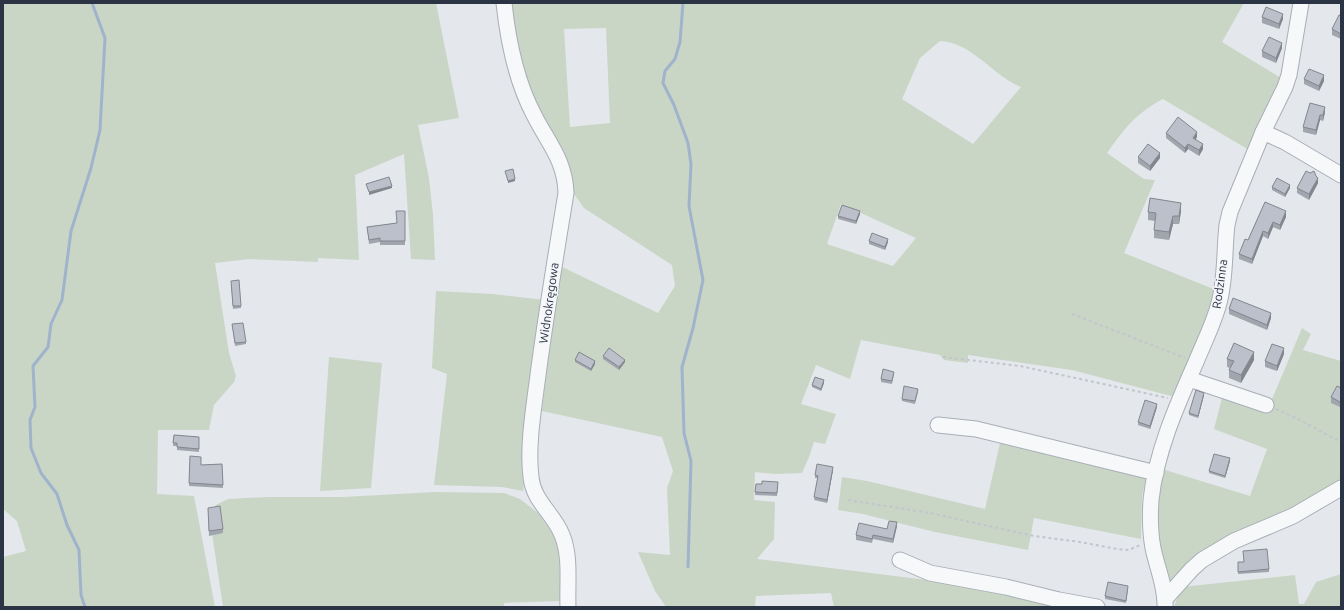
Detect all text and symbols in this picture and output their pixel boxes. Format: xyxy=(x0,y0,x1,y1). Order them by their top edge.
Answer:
street label: Rodzinna xyxy=(1210,258,1229,309)
street label: Widnokręgowa xyxy=(536,262,561,344)

